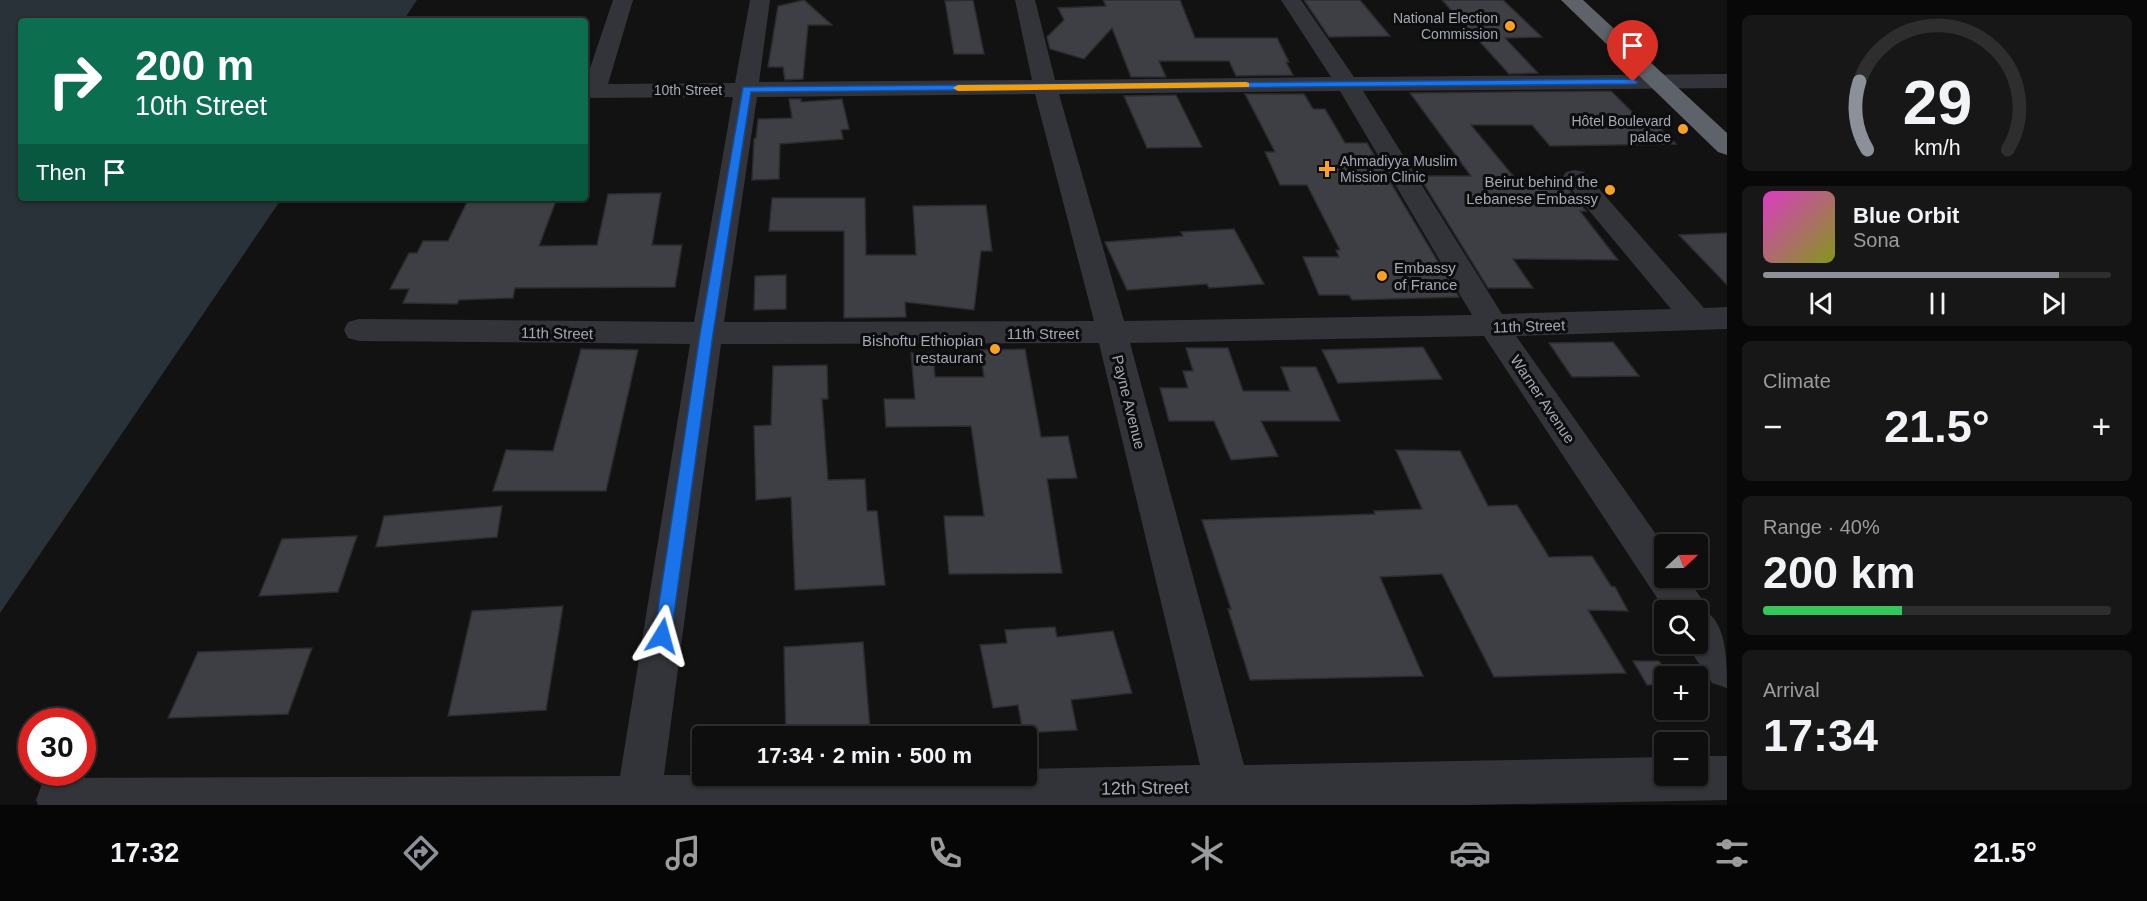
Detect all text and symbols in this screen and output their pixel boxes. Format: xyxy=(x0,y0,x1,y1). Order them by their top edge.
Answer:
place label: National Election Commission xyxy=(1393,10,1498,42)
marker: National Election Commission xyxy=(1503,19,1517,33)
pin xyxy=(1607,20,1658,82)
icon: arrive xyxy=(1616,29,1649,62)
icon: right xyxy=(36,42,114,120)
text: 200 m xyxy=(135,42,254,89)
text: 29 xyxy=(1902,68,1972,137)
street label: 10th Street xyxy=(654,82,722,98)
text: 10th Street xyxy=(135,91,267,121)
place label: Hôtel Boulevard palace xyxy=(1571,113,1671,145)
marker: Hôtel Boulevard palace xyxy=(1676,122,1690,136)
text: km/h xyxy=(1914,136,1960,160)
place label: Ahmadiyya Muslim Mission Clinic xyxy=(1340,153,1457,185)
icon: arrive xyxy=(98,156,131,189)
text: Then xyxy=(36,160,86,185)
marker: Ahmadiyya Muslim Mission Clinic xyxy=(1318,160,1336,178)
place label: Beirut behind the Lebanese Embassy xyxy=(1466,173,1598,207)
marker: Beirut behind the Lebanese Embassy xyxy=(1603,183,1617,197)
text: Blue Orbit xyxy=(1853,203,1959,228)
text: Sona xyxy=(1853,229,1900,251)
place label: Embassy of France xyxy=(1394,259,1457,293)
marker: Embassy of France xyxy=(1375,269,1389,283)
icon: previous xyxy=(1805,287,1838,320)
icon: pause xyxy=(1921,287,1954,320)
icon: next xyxy=(2037,287,2070,320)
street label: 11th Street xyxy=(1493,316,1566,336)
street label: 11th Street xyxy=(521,324,594,342)
street label: 11th Street xyxy=(1007,325,1080,342)
place label: Bishoftu Ethiopian restaurant xyxy=(862,332,984,366)
marker: Bishoftu Ethiopian restaurant xyxy=(988,342,1002,356)
street label: Warner Avenue xyxy=(1507,352,1579,446)
street label: Payne Avenue xyxy=(1109,353,1149,451)
text: Climate xyxy=(1763,370,1831,392)
text: 21.5° xyxy=(1884,401,1990,452)
text: − xyxy=(1763,408,1782,445)
text: + xyxy=(2092,408,2111,445)
text: Range · 40% xyxy=(1763,516,1880,538)
north arrow xyxy=(1654,534,1708,588)
map controls xyxy=(1654,534,1708,786)
text: 200 km xyxy=(1763,547,1916,598)
button: search xyxy=(1654,600,1708,654)
position arrow xyxy=(630,604,694,668)
button: + xyxy=(1654,666,1708,720)
text: Arrival xyxy=(1763,679,1820,701)
speed limit sign: 30 xyxy=(18,708,96,786)
text: 17:34 xyxy=(1763,710,1878,761)
button: − xyxy=(1654,732,1708,786)
text: 17:34 · 2 min · 500 m xyxy=(757,743,972,768)
street label: 12th Street xyxy=(1101,777,1189,799)
icon: directions xyxy=(400,832,442,874)
icon: music xyxy=(662,832,704,874)
icon: phone xyxy=(924,832,966,874)
icon: climate xyxy=(1186,832,1228,874)
icon: car xyxy=(1449,832,1491,874)
icon: filters xyxy=(1711,832,1753,874)
text: 17:32 xyxy=(110,838,179,868)
text: 21.5° xyxy=(1973,838,2037,868)

